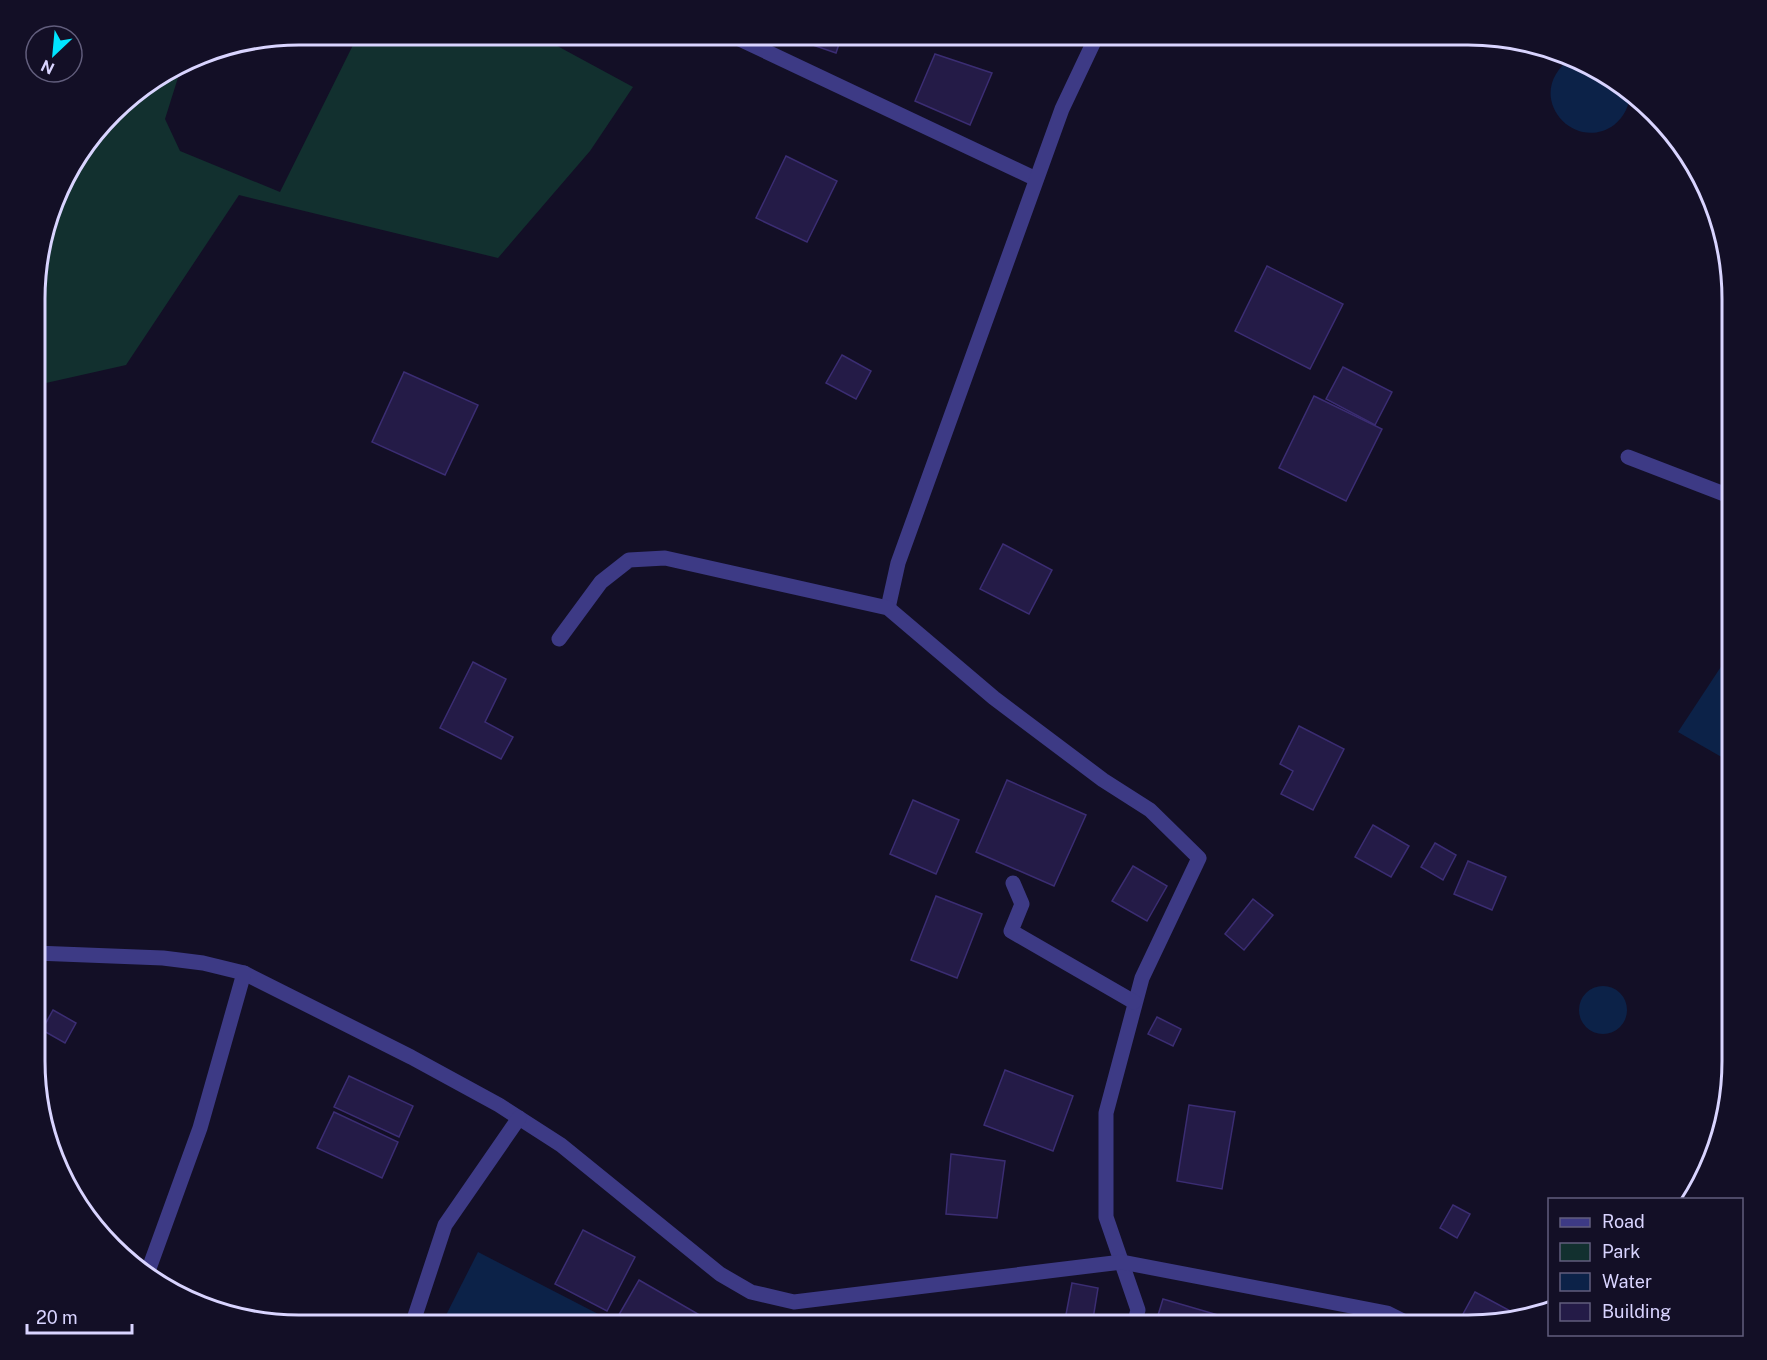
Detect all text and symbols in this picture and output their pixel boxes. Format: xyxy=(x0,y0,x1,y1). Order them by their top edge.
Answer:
north arrow xyxy=(24,24,84,84)
text: N xyxy=(38,56,57,78)
legend xyxy=(1548,1198,1743,1336)
text: Road xyxy=(1602,1211,1645,1232)
text: Park xyxy=(1602,1241,1640,1262)
text: Water xyxy=(1602,1271,1652,1292)
scale bar xyxy=(27,1297,132,1335)
text: Building xyxy=(1602,1301,1671,1322)
text: 20 m xyxy=(36,1307,78,1328)

